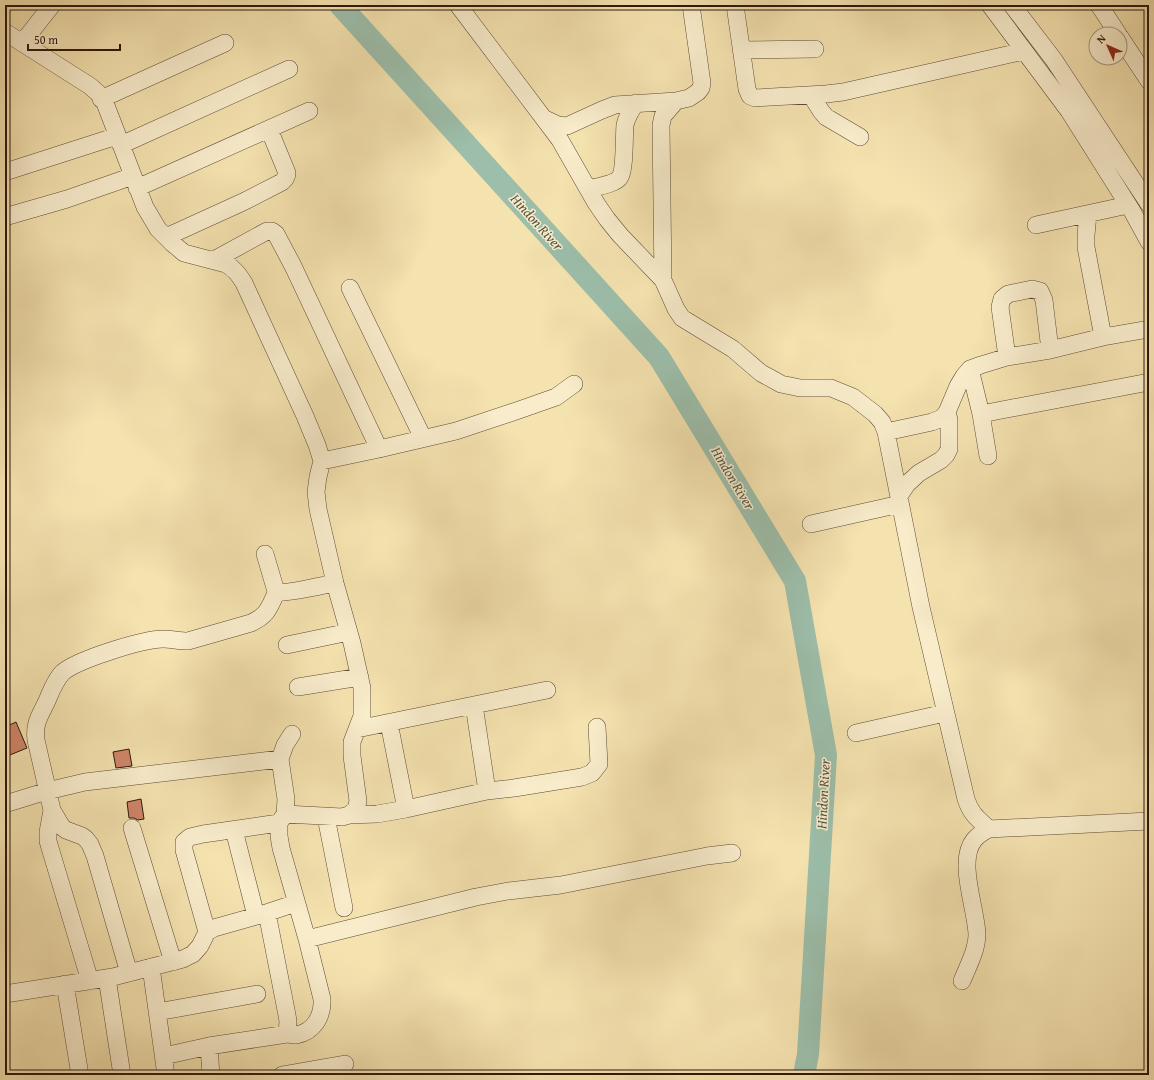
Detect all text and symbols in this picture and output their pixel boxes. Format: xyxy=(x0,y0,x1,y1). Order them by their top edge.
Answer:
scale bar xyxy=(28,26,120,52)
north arrow xyxy=(1088,26,1128,66)
text: N xyxy=(1093,30,1110,47)
text: 50 m xyxy=(34,31,58,48)
water label: Hindon River xyxy=(505,189,568,255)
water label: Hindon River xyxy=(706,442,760,514)
water label: Hindon River xyxy=(811,758,835,831)

